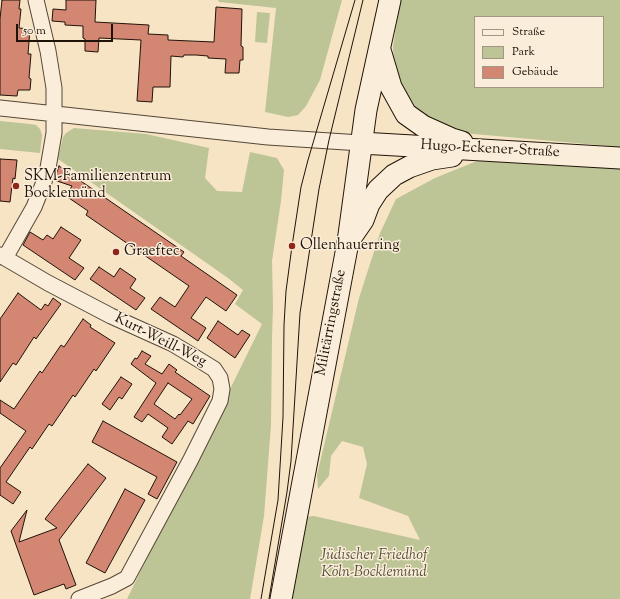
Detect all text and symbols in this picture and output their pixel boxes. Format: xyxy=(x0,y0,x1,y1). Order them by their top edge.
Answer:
scale bar xyxy=(18,16,115,42)
legend xyxy=(474,16,604,88)
text: 50 m xyxy=(23,22,46,40)
text: Straße xyxy=(512,23,545,41)
text: Park xyxy=(512,43,535,61)
text: Gebäude xyxy=(512,63,558,81)
street label: Hugo-Eckener-Straße xyxy=(420,137,560,163)
place label: SKM-Familienzentrum Bocklemünd xyxy=(24,168,172,203)
marker: SKM-Familienzentrum Bocklemünd xyxy=(11,181,21,191)
place label: Ollenhauerring xyxy=(300,237,400,255)
marker: Ollenhauerring xyxy=(287,241,297,251)
place label: Graeftec xyxy=(124,243,180,261)
marker: Graeftec xyxy=(111,247,121,257)
street label: Militärringstraße xyxy=(313,268,351,378)
street label: Kurt-Weill-Weg xyxy=(111,310,209,372)
park label: Jüdischer Friedhof Köln-Bocklemünd xyxy=(320,547,428,582)

